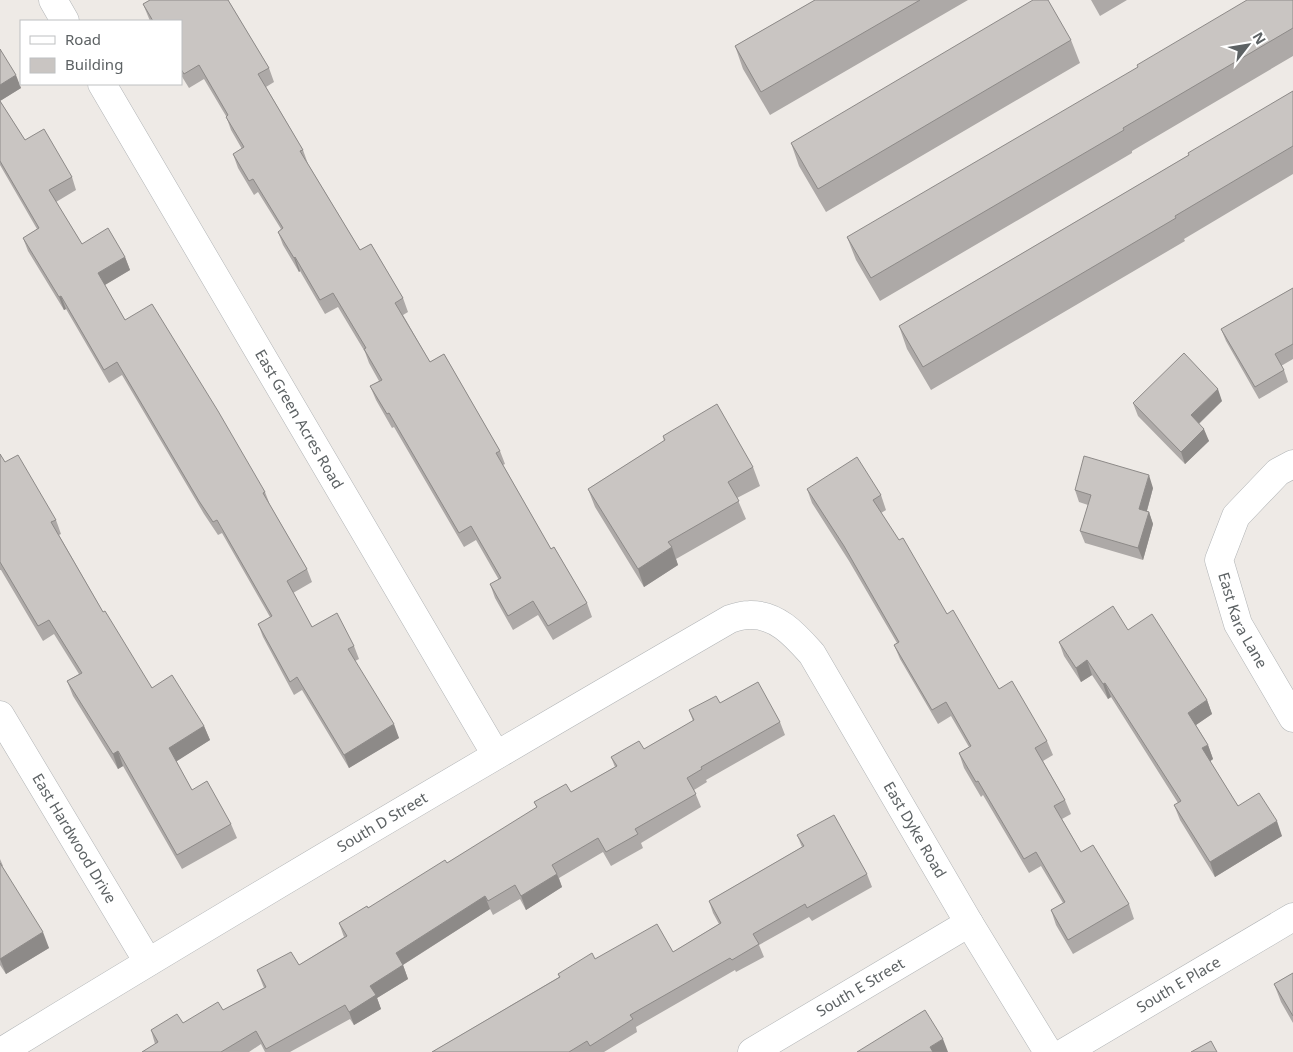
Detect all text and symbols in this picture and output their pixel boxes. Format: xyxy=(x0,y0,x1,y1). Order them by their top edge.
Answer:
legend xyxy=(20,20,182,85)
north arrow xyxy=(1223,20,1273,70)
text: N xyxy=(1248,28,1271,48)
text: Road xyxy=(65,29,101,49)
text: Building xyxy=(65,54,123,74)
street label: East Green Acres Road xyxy=(251,346,349,492)
street label: East Kara Lane xyxy=(1214,570,1273,672)
street label: East Hardwood Drive xyxy=(28,769,122,907)
street label: East Dyke Road xyxy=(880,778,952,881)
street label: South D Street xyxy=(333,787,431,856)
street label: South E Place xyxy=(1132,951,1224,1017)
street label: South E Street xyxy=(812,952,908,1021)

